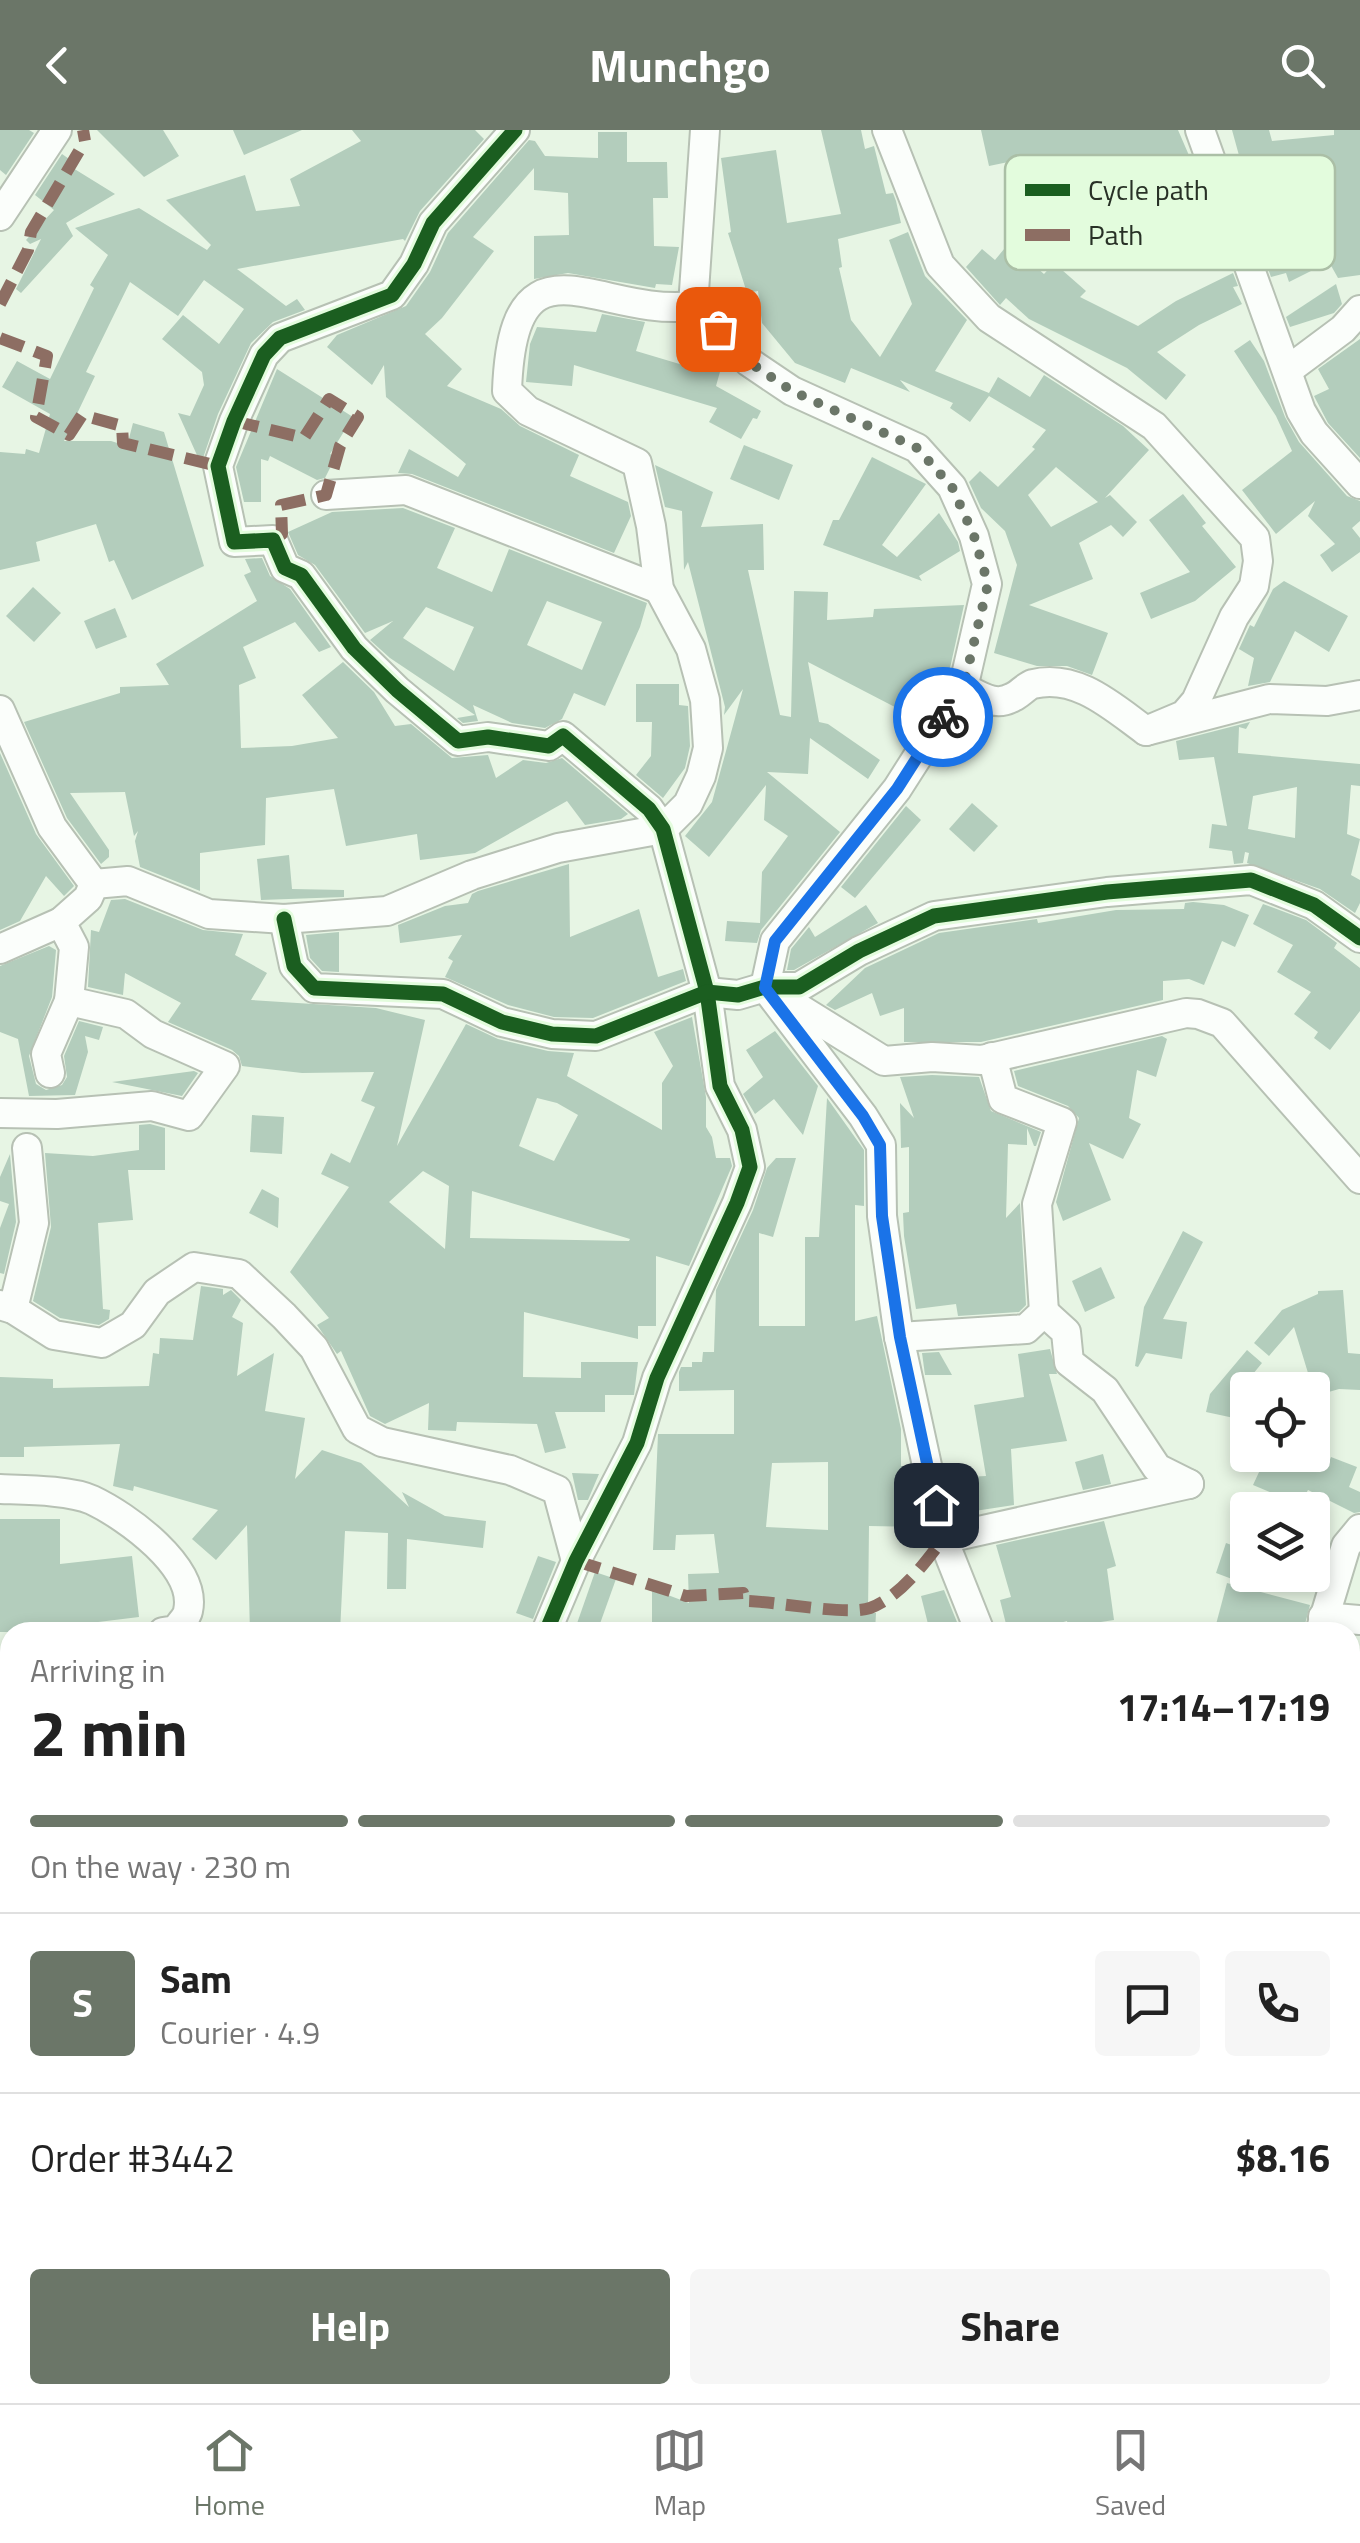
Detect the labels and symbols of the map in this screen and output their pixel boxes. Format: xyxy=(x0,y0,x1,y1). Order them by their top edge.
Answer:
legend xyxy=(1005,155,1335,270)
text: Cycle path xyxy=(1088,168,1209,211)
text: Path xyxy=(1088,213,1143,256)
pin xyxy=(676,287,761,372)
courier xyxy=(893,667,993,767)
pin xyxy=(894,1463,979,1548)

